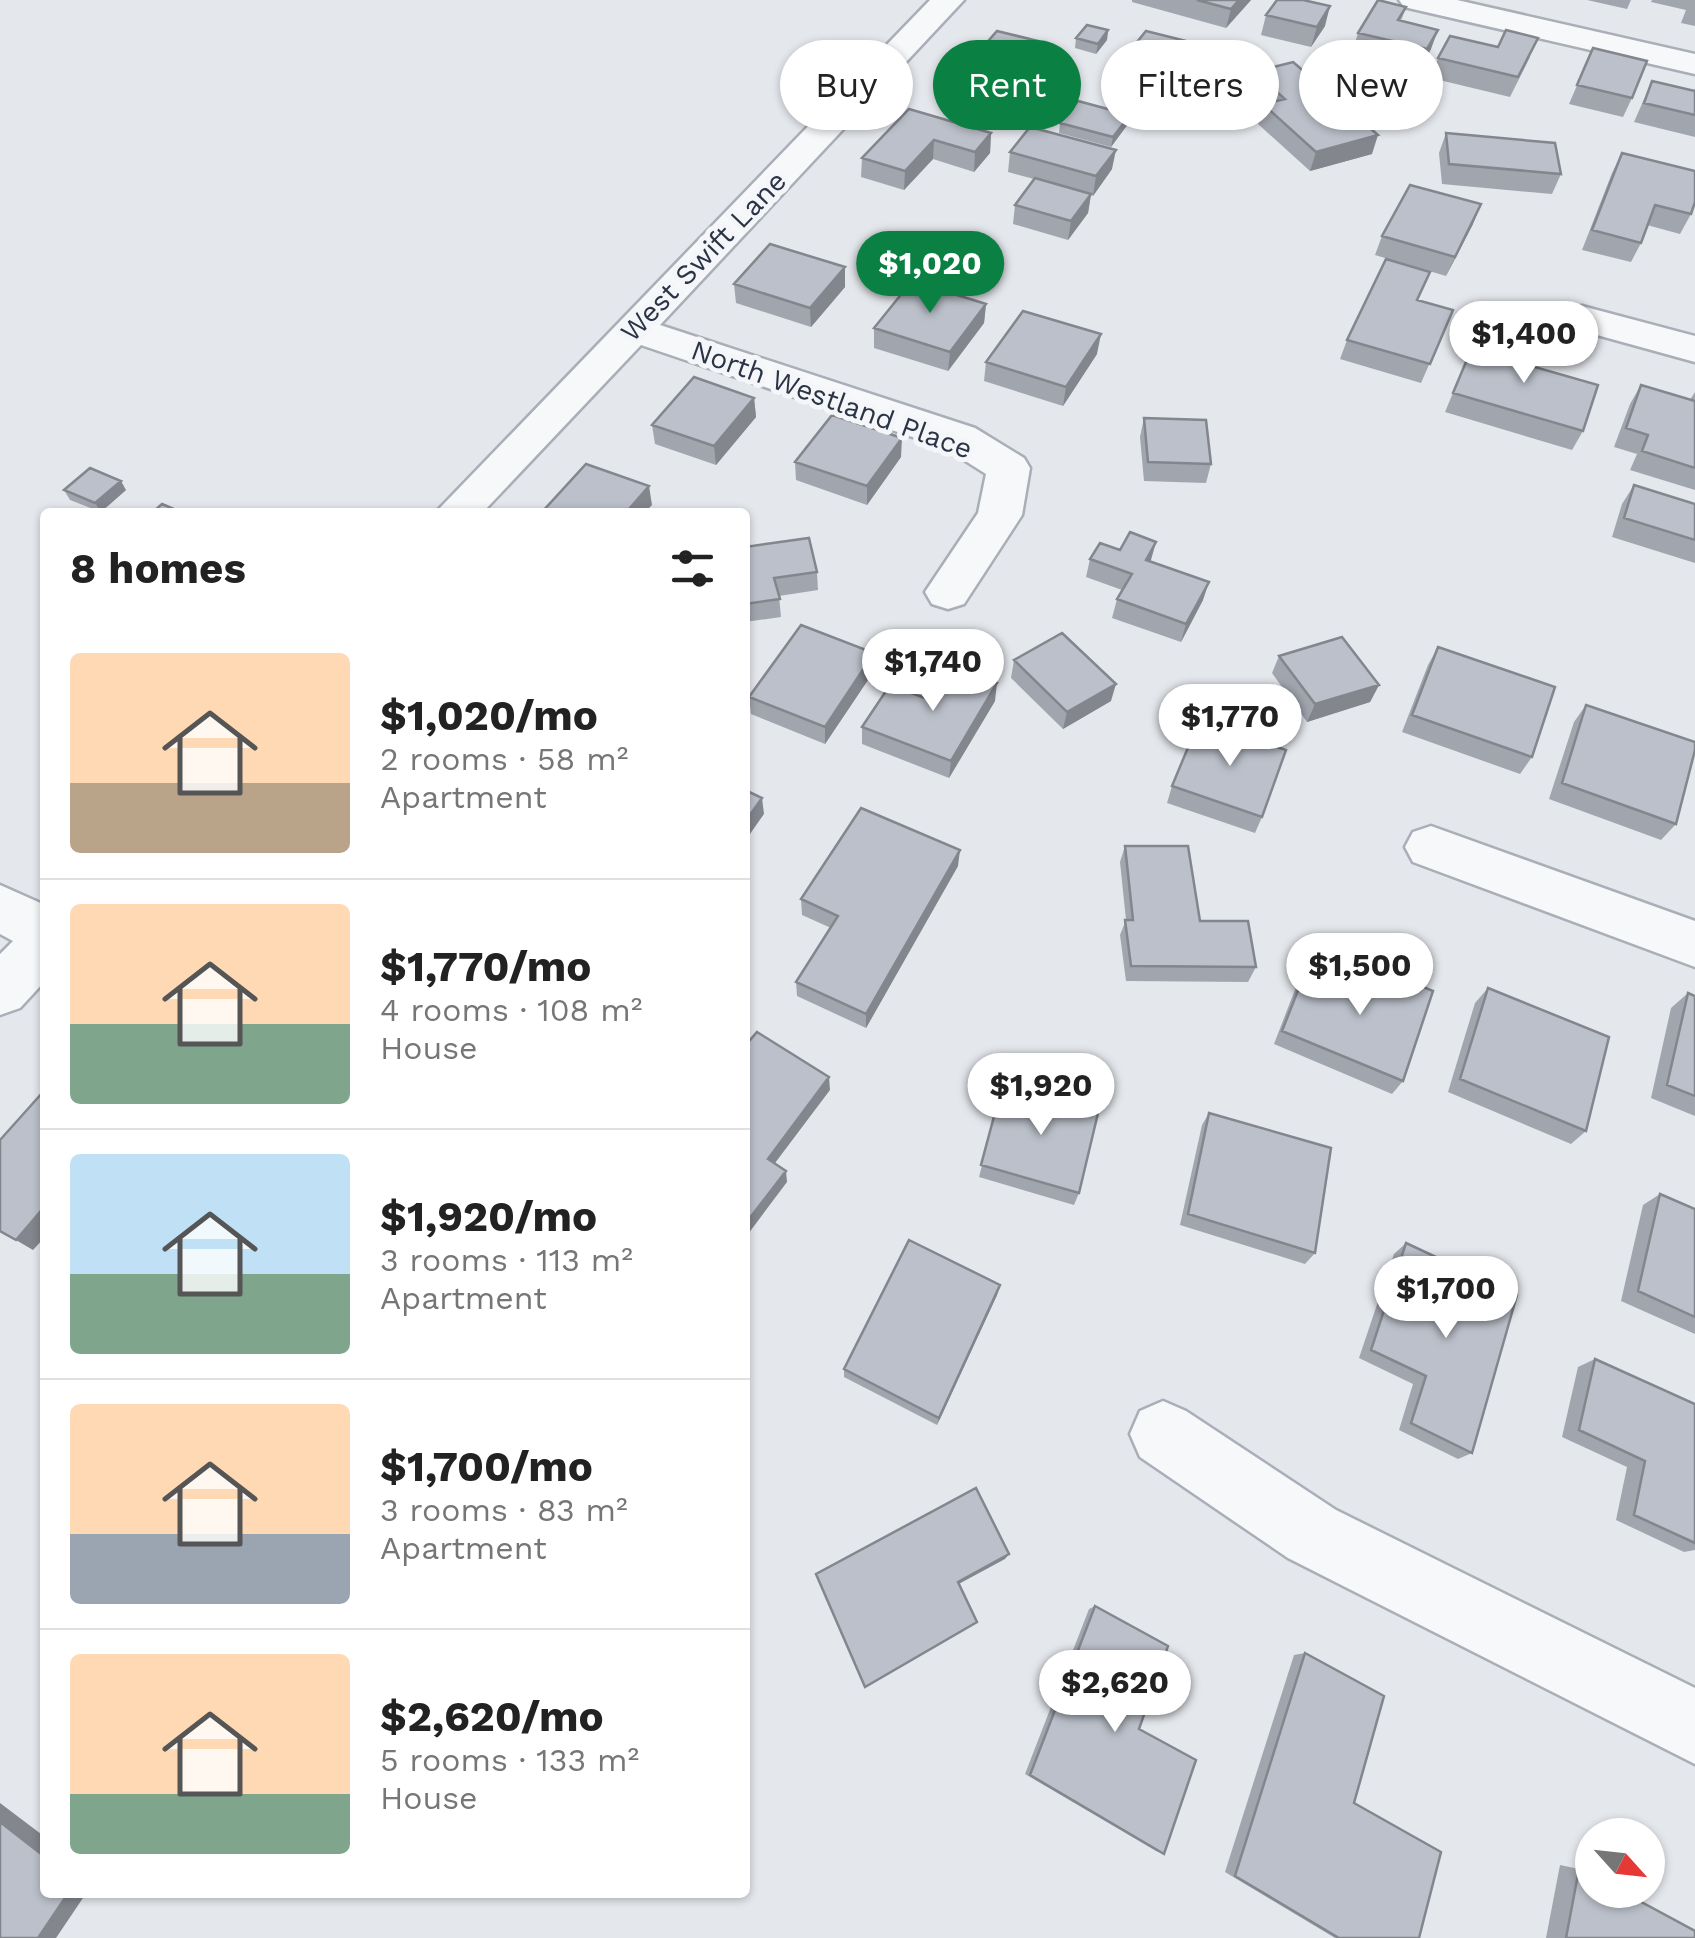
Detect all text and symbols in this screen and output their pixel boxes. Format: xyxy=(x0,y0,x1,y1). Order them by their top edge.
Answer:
chip: Buy xyxy=(780,40,913,130)
chip: Rent xyxy=(933,40,1081,130)
chip: Filters xyxy=(1101,40,1279,130)
chip: New xyxy=(1299,40,1443,130)
street label: West Swift Lane xyxy=(614,164,793,348)
pin: $1,020 xyxy=(849,231,1011,316)
text: $1,020 xyxy=(878,244,982,282)
pin: $1,400 xyxy=(1443,301,1605,386)
text: $1,400 xyxy=(1471,314,1577,352)
street label: North Westland Place xyxy=(687,333,977,466)
icon: filters xyxy=(665,541,720,596)
text: 8 homes xyxy=(70,544,246,593)
pin: $1,740 xyxy=(852,629,1014,714)
text: $1,740 xyxy=(884,642,982,680)
pin: $1,770 xyxy=(1149,684,1311,769)
text: $1,020/mo xyxy=(380,691,598,740)
icon: home xyxy=(150,693,270,813)
text: $1,770 xyxy=(1181,697,1279,735)
text: 2 rooms · 58 m² xyxy=(380,740,628,778)
text: Apartment xyxy=(380,778,547,816)
pin: $1,500 xyxy=(1279,933,1441,1018)
text: $1,770/mo xyxy=(380,942,591,991)
icon: home xyxy=(150,944,270,1064)
text: $1,500 xyxy=(1308,946,1412,984)
text: 4 rooms · 108 m² xyxy=(380,991,642,1029)
text: House xyxy=(380,1029,478,1067)
pin: $1,920 xyxy=(960,1053,1122,1138)
text: $1,920 xyxy=(990,1066,1092,1104)
text: $1,920/mo xyxy=(380,1192,597,1241)
icon: home xyxy=(150,1194,270,1314)
text: 3 rooms · 113 m² xyxy=(380,1241,633,1279)
pin: $1,700 xyxy=(1365,1256,1527,1341)
text: $1,700 xyxy=(1396,1269,1496,1307)
text: Apartment xyxy=(380,1279,547,1317)
text: $1,700/mo xyxy=(380,1442,593,1491)
icon: home xyxy=(150,1444,270,1564)
text: 3 rooms · 83 m² xyxy=(380,1491,628,1529)
text: Apartment xyxy=(380,1529,547,1567)
pin: $2,620 xyxy=(1034,1650,1196,1735)
text: $2,620 xyxy=(1061,1663,1169,1701)
text: $2,620/mo xyxy=(380,1692,604,1741)
icon: home xyxy=(150,1694,270,1814)
text: 5 rooms · 133 m² xyxy=(380,1741,639,1779)
text: House xyxy=(380,1779,478,1817)
north arrow xyxy=(1575,1818,1665,1908)
map controls xyxy=(1575,1818,1665,1908)

